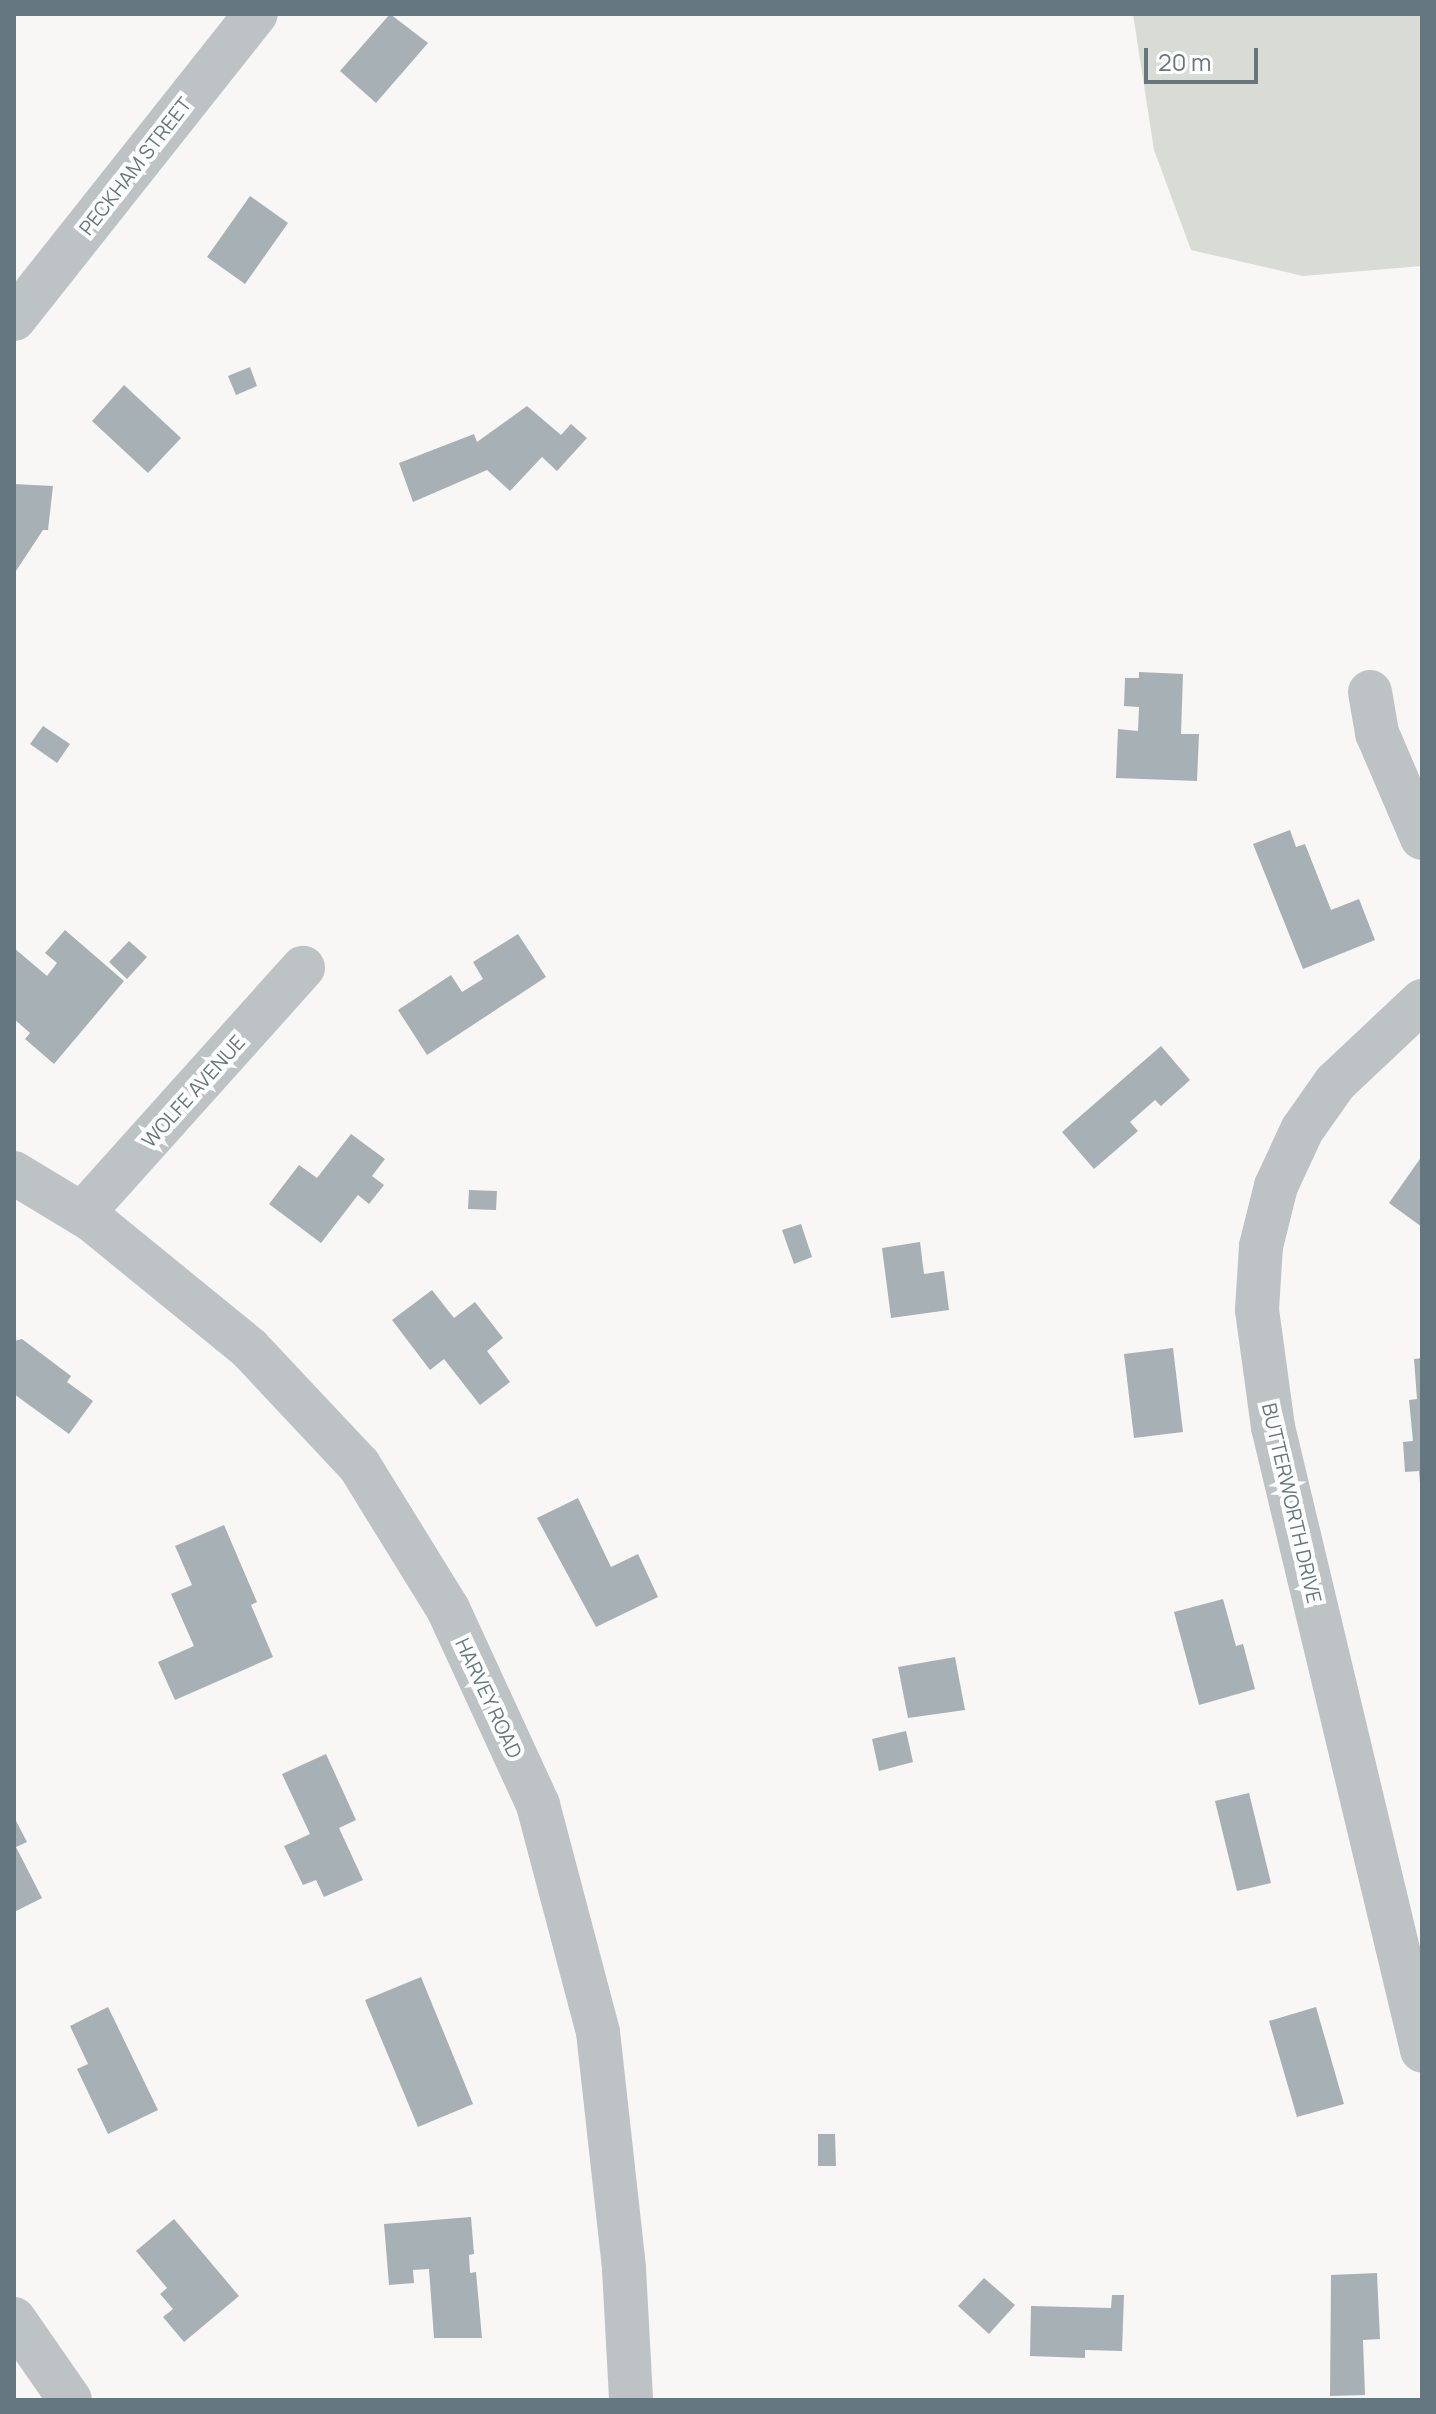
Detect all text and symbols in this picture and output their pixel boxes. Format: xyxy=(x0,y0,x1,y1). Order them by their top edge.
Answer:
scale bar xyxy=(1148,32,1262,82)
text: 20 m xyxy=(1158,45,1211,78)
street label: PECKHAM STREET xyxy=(74,92,196,240)
street label: WOLFE AVENUE xyxy=(136,1030,250,1152)
street label: BUTTERWORTH DRIVE xyxy=(1257,1401,1327,1605)
street label: HARVEY ROAD xyxy=(451,1634,527,1762)

